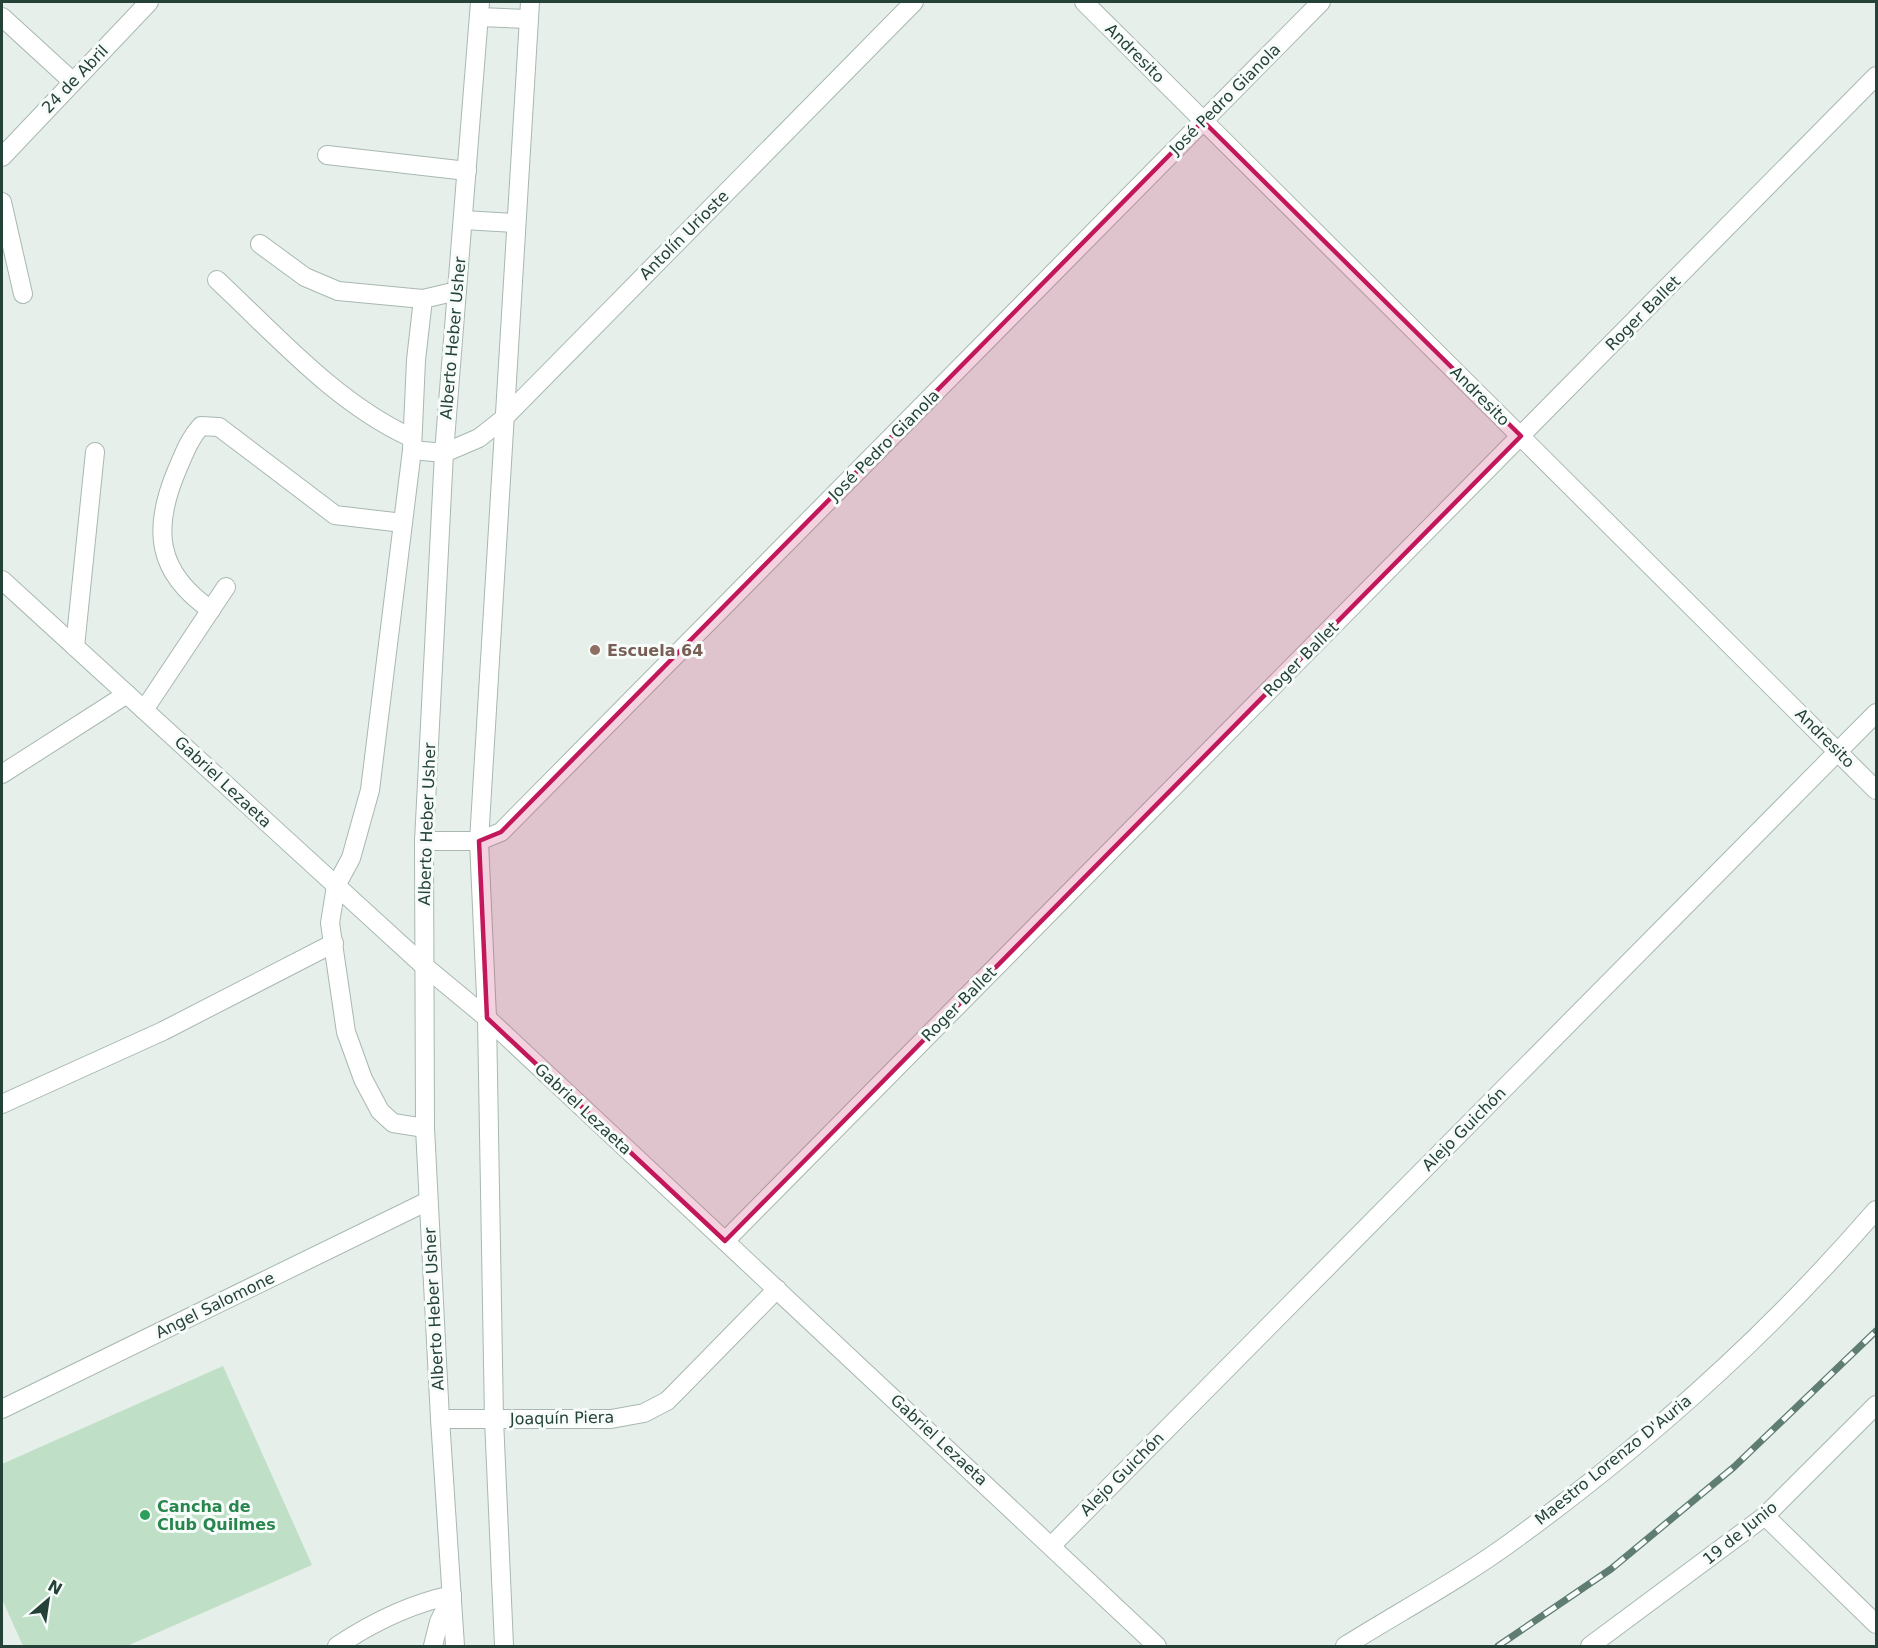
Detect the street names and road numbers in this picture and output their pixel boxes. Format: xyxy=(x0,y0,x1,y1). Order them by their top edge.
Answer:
street label: Andresito xyxy=(1101,19,1169,87)
street label: José Pedro Gianola xyxy=(1165,40,1284,159)
street label: 24 de Abril xyxy=(38,41,112,117)
street label: Antolín Urioste xyxy=(635,186,733,284)
street label: Alberto Heber Usher xyxy=(436,255,470,420)
street label: Roger Ballet xyxy=(1602,272,1684,354)
street label: Andresito xyxy=(1446,362,1514,430)
street label: José Pedro Gianola xyxy=(824,386,943,505)
street label: Roger Ballet xyxy=(1260,618,1342,700)
street label: Andresito xyxy=(1791,704,1859,772)
street label: Gabriel Lezaeta xyxy=(171,732,275,832)
street label: Alberto Heber Usher xyxy=(415,742,439,906)
street label: Roger Ballet xyxy=(918,963,1000,1045)
street label: Gabriel Lezaeta xyxy=(531,1059,635,1159)
street label: Alejo Guichón xyxy=(1418,1083,1510,1175)
street label: Alberto Heber Usher xyxy=(420,1227,448,1391)
street label: Angel Salomone xyxy=(152,1268,278,1342)
street label: Gabriel Lezaeta xyxy=(887,1390,991,1490)
street label: Maestro Lorenzo D'Auria xyxy=(1531,1391,1695,1529)
street label: Joaquín Piera xyxy=(509,1408,614,1428)
street label: Alejo Guichón xyxy=(1076,1428,1168,1520)
street label: 19 de Junio xyxy=(1699,1497,1781,1569)

